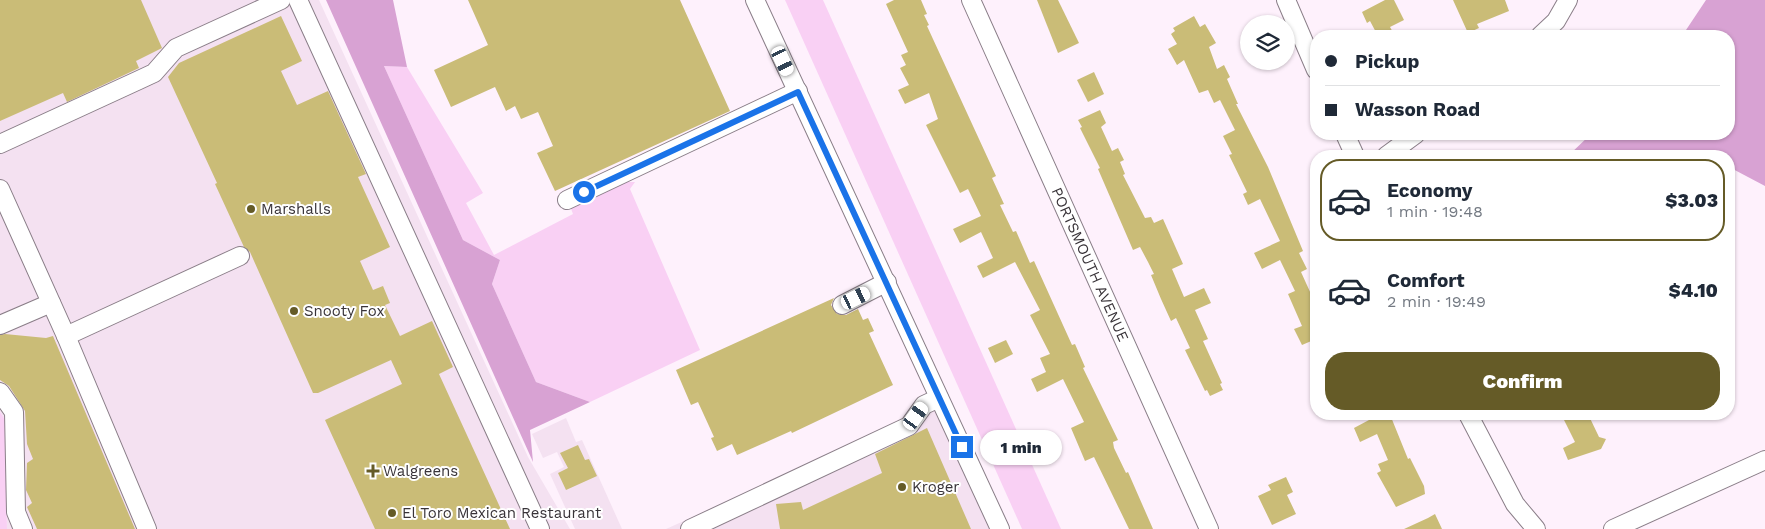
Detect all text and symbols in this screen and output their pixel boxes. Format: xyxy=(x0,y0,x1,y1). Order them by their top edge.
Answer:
map controls xyxy=(1240,15,1295,70)
button: layers xyxy=(1240,15,1295,70)
car xyxy=(769,44,796,78)
text: Pickup xyxy=(1355,50,1419,73)
text: Wasson Road xyxy=(1355,98,1480,121)
icon: car xyxy=(1327,178,1372,223)
text: Economy xyxy=(1387,179,1472,202)
route start xyxy=(573,181,595,203)
street label: PORTSMOUTH AVENUE xyxy=(1047,185,1132,344)
text: $3.03 xyxy=(1665,189,1718,212)
place label: Marshalls xyxy=(261,200,331,218)
text: 1 min · 19:48 xyxy=(1387,202,1483,221)
marker: Marshalls xyxy=(245,203,257,215)
icon: car xyxy=(1327,268,1372,313)
text: Comfort xyxy=(1387,269,1465,292)
text: $4.10 xyxy=(1669,279,1718,302)
car xyxy=(839,285,872,311)
text: 2 min · 19:49 xyxy=(1387,292,1486,311)
place label: Snooty Fox xyxy=(304,302,384,320)
marker: Snooty Fox xyxy=(288,305,300,317)
button: Confirm xyxy=(1325,352,1720,410)
car xyxy=(901,399,930,433)
callout: 1 min xyxy=(980,430,1062,464)
route end xyxy=(951,436,973,458)
text: 1 min xyxy=(1000,438,1042,457)
place label: Walgreens xyxy=(383,462,458,480)
marker: Walgreens xyxy=(367,465,379,477)
place label: Kroger xyxy=(912,478,959,496)
marker: Kroger xyxy=(896,481,908,493)
place label: El Toro Mexican Restaurant xyxy=(402,504,602,522)
marker: El Toro Mexican Restaurant xyxy=(386,507,398,519)

